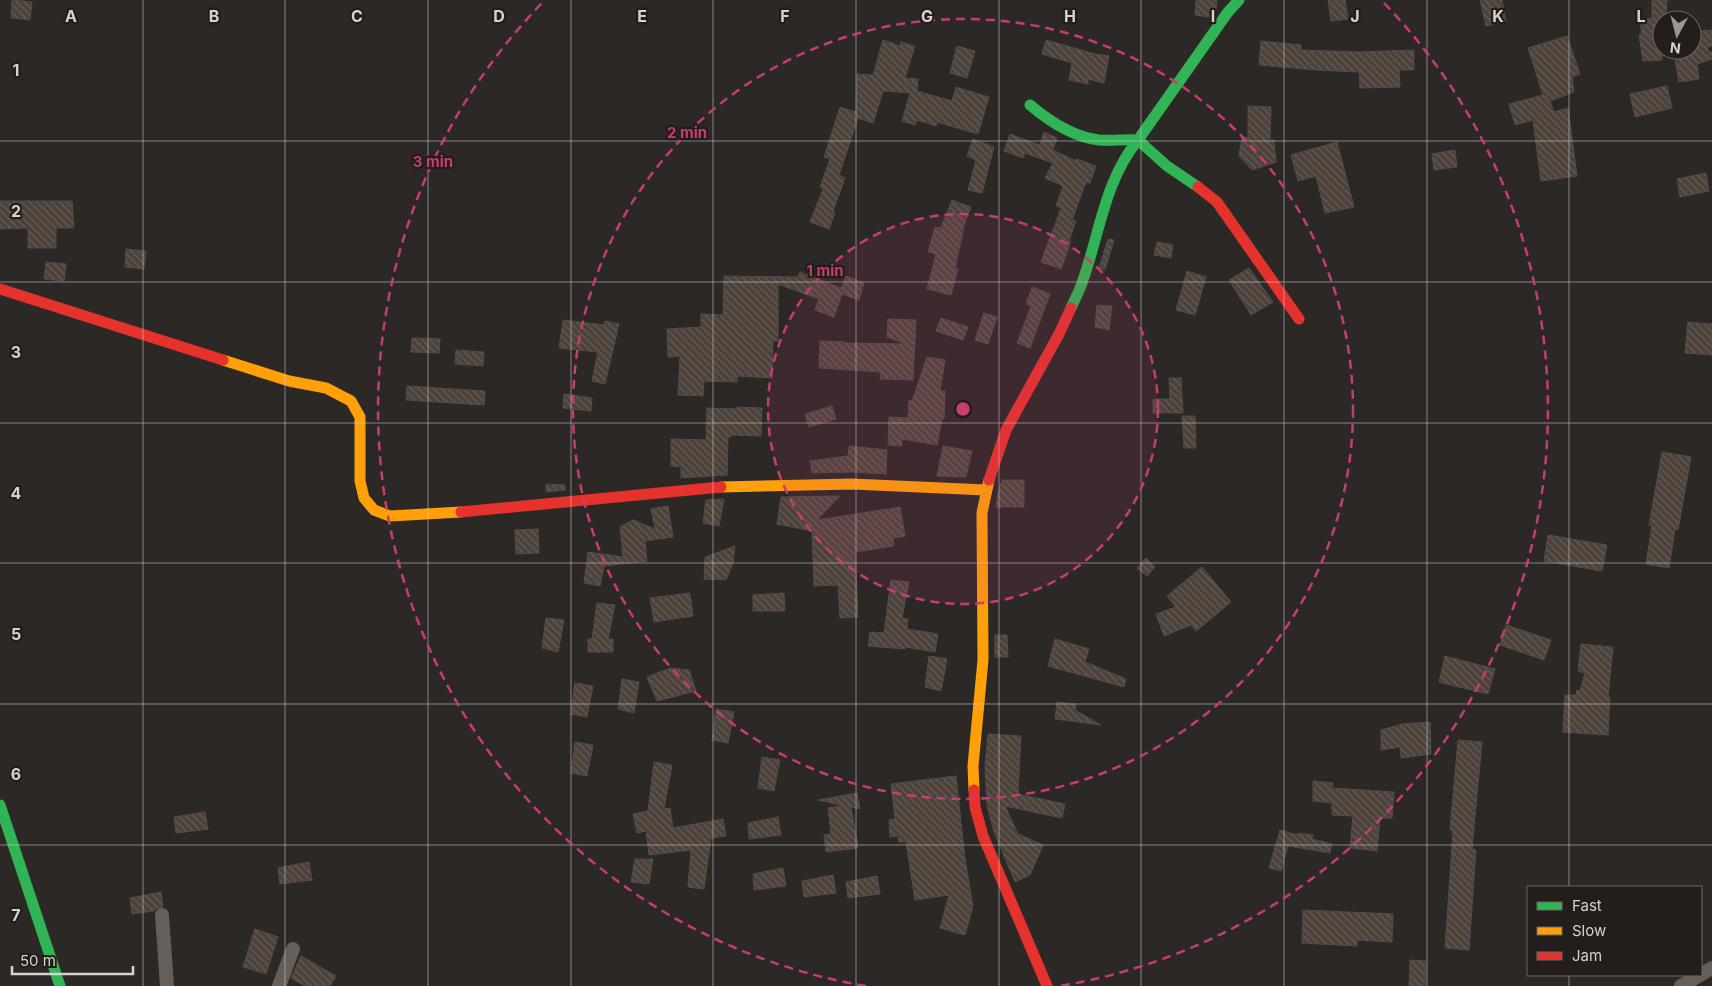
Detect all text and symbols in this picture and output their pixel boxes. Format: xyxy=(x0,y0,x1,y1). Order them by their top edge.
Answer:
text: A xyxy=(65,6,77,26)
text: B xyxy=(209,6,219,26)
text: C xyxy=(351,6,363,26)
text: D xyxy=(493,6,505,26)
text: E xyxy=(637,6,647,26)
text: F xyxy=(780,6,790,26)
text: G xyxy=(921,6,933,26)
text: H xyxy=(1064,6,1076,26)
text: I xyxy=(1211,6,1215,26)
text: J xyxy=(1350,6,1360,26)
text: K xyxy=(1492,6,1504,26)
text: L xyxy=(1636,6,1646,26)
north arrow xyxy=(1652,10,1702,60)
text: N xyxy=(1669,39,1682,57)
text: 1 xyxy=(13,60,19,80)
text: 2 min xyxy=(667,123,707,142)
text: 3 min xyxy=(413,152,453,171)
text: 2 xyxy=(11,201,21,221)
text: 1 min xyxy=(806,261,844,280)
text: 3 xyxy=(11,342,21,362)
centre of rings xyxy=(954,400,972,418)
text: 4 xyxy=(11,483,22,503)
text: 5 xyxy=(11,624,21,644)
text: 6 xyxy=(11,764,21,784)
legend xyxy=(1527,886,1702,976)
text: Fast xyxy=(1572,896,1602,915)
text: 7 xyxy=(11,905,21,925)
text: Slow xyxy=(1572,921,1606,940)
scale bar xyxy=(12,944,134,976)
text: Jam xyxy=(1572,946,1602,965)
text: 50 m xyxy=(20,951,56,970)

